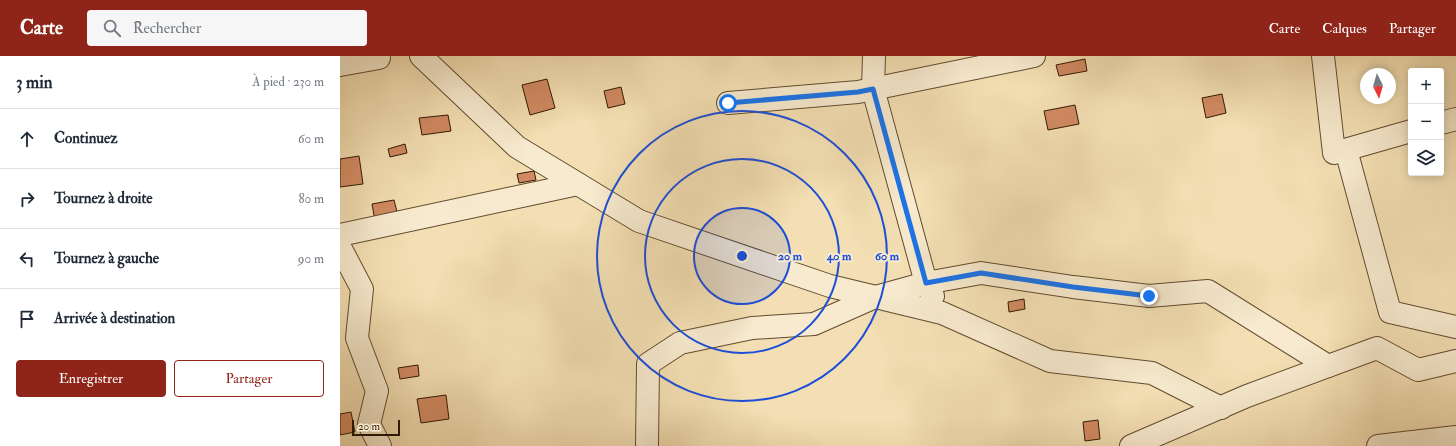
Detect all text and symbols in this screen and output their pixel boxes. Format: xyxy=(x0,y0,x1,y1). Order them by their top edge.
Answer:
search box xyxy=(87,10,367,46)
text: Carte xyxy=(20,16,63,40)
icon: search xyxy=(101,17,123,39)
text: Rechercher xyxy=(133,19,201,38)
text: Carte xyxy=(1269,20,1300,37)
text: Calques xyxy=(1322,20,1367,37)
text: Partager xyxy=(1389,20,1436,37)
north arrow xyxy=(1360,68,1396,104)
map controls xyxy=(1408,68,1444,176)
button: + xyxy=(1408,68,1444,104)
text: 3 min xyxy=(16,72,53,93)
text: À pied · 230 m xyxy=(252,74,324,90)
route start xyxy=(719,94,737,112)
button: − xyxy=(1408,104,1444,140)
icon: ahead xyxy=(16,128,38,150)
text: Continuez xyxy=(54,129,118,148)
text: 60 m xyxy=(298,131,324,147)
button: layers xyxy=(1408,140,1444,176)
icon: right xyxy=(16,188,38,210)
text: Tournez à droite xyxy=(54,189,153,208)
text: 80 m xyxy=(298,191,324,207)
icon: left xyxy=(16,248,38,270)
text: Tournez à gauche xyxy=(54,249,159,268)
centre of rings xyxy=(735,249,749,263)
text: 20 m xyxy=(778,249,803,264)
text: 40 m xyxy=(826,249,852,264)
text: 60 m xyxy=(875,249,900,264)
text: 90 m xyxy=(298,251,324,267)
route end xyxy=(1140,287,1158,305)
icon: arrive xyxy=(16,308,38,330)
text: Arrivée à destination xyxy=(54,309,175,328)
button: Enregistrer xyxy=(16,360,166,397)
button: Partager xyxy=(174,360,324,397)
scale bar xyxy=(352,418,400,437)
text: 20 m xyxy=(358,420,380,433)

